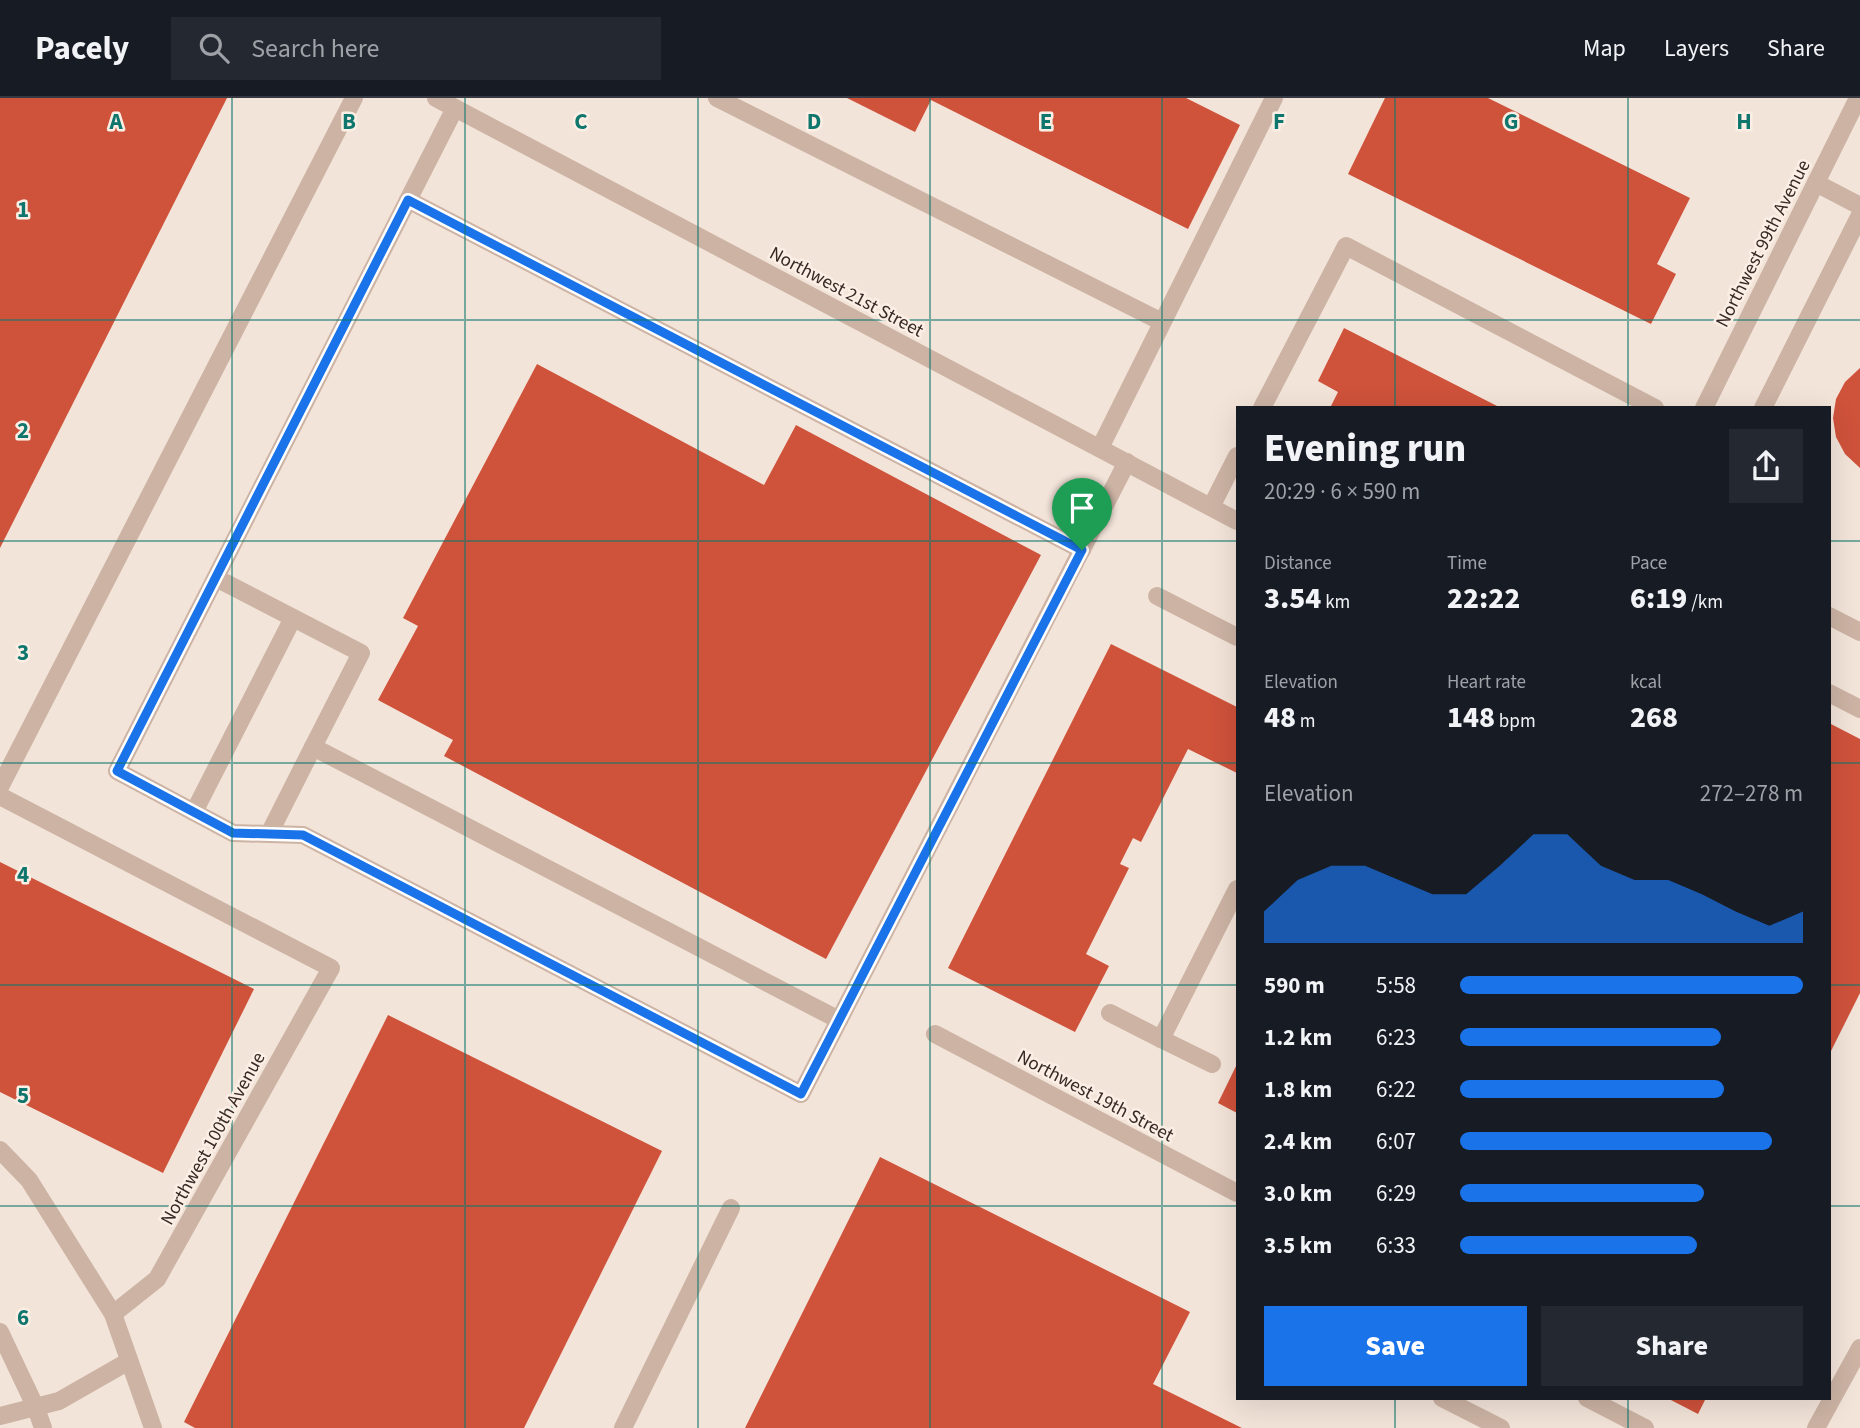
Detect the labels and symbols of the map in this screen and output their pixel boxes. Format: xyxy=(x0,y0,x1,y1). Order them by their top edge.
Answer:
text: A xyxy=(108,105,123,138)
text: B xyxy=(342,105,356,138)
text: C xyxy=(574,105,588,138)
text: D xyxy=(807,105,821,138)
text: E xyxy=(1040,105,1052,138)
text: F xyxy=(1273,105,1285,138)
text: G xyxy=(1504,105,1518,138)
text: H xyxy=(1736,105,1752,138)
street label: Northwest 99th Avenue xyxy=(1709,155,1817,332)
text: 1 xyxy=(17,193,29,226)
street label: Northwest 21st Street xyxy=(764,240,929,345)
text: 2 xyxy=(17,414,29,447)
pin xyxy=(1052,478,1112,550)
text: 3 xyxy=(17,636,29,669)
text: 4 xyxy=(17,858,29,891)
street label: Northwest 19th Street xyxy=(1012,1044,1179,1149)
street label: Northwest 100th Avenue xyxy=(154,1047,272,1230)
text: 5 xyxy=(17,1079,29,1112)
text: 6 xyxy=(17,1301,29,1334)

